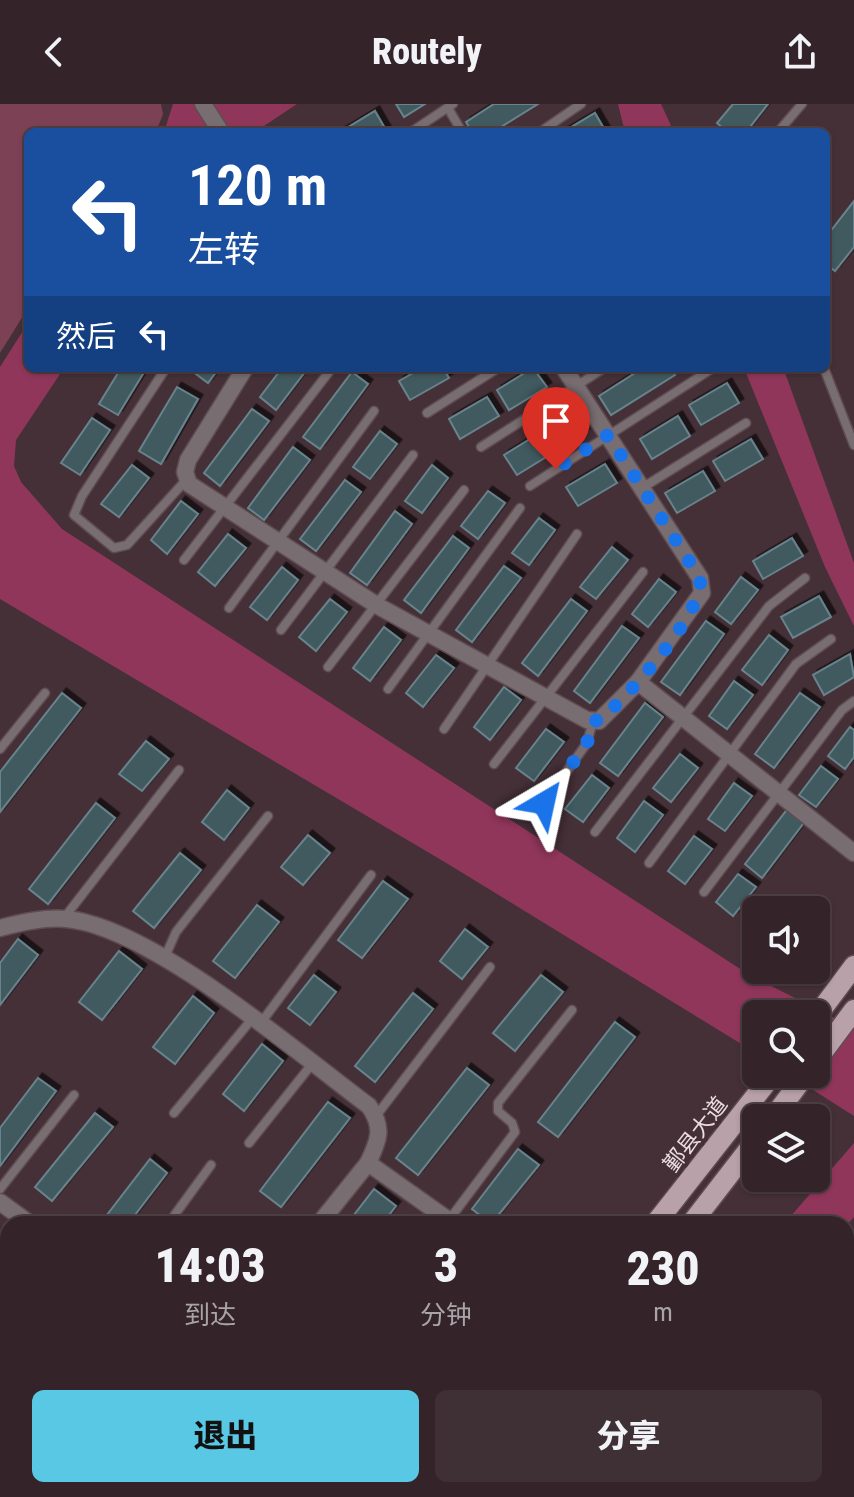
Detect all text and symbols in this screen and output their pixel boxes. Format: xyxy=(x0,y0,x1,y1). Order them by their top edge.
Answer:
icon: back xyxy=(32,30,76,74)
icon: share xyxy=(778,30,822,74)
text: Routely xyxy=(372,31,482,73)
text: 120 m xyxy=(188,153,327,219)
icon: left xyxy=(56,160,160,264)
text: 左转 xyxy=(188,229,260,271)
icon: left xyxy=(132,312,176,356)
text: 然后 xyxy=(56,319,116,354)
pin xyxy=(522,387,590,469)
icon: arrive xyxy=(534,399,578,443)
position arrow xyxy=(502,761,586,845)
map controls xyxy=(742,896,830,1192)
button: sound xyxy=(742,896,830,984)
button: search xyxy=(742,1000,830,1088)
street label: 鄞县大道 xyxy=(658,1092,732,1177)
button: layers xyxy=(742,1104,830,1192)
text: 14:03 xyxy=(154,1237,266,1294)
text: 3 xyxy=(434,1237,458,1294)
text: 230 xyxy=(626,1240,700,1297)
text: m xyxy=(653,1297,673,1327)
text: 到达 xyxy=(184,1300,236,1330)
text: 分钟 xyxy=(420,1300,472,1330)
button: 退出 xyxy=(32,1390,419,1482)
button: 分享 xyxy=(435,1390,822,1482)

